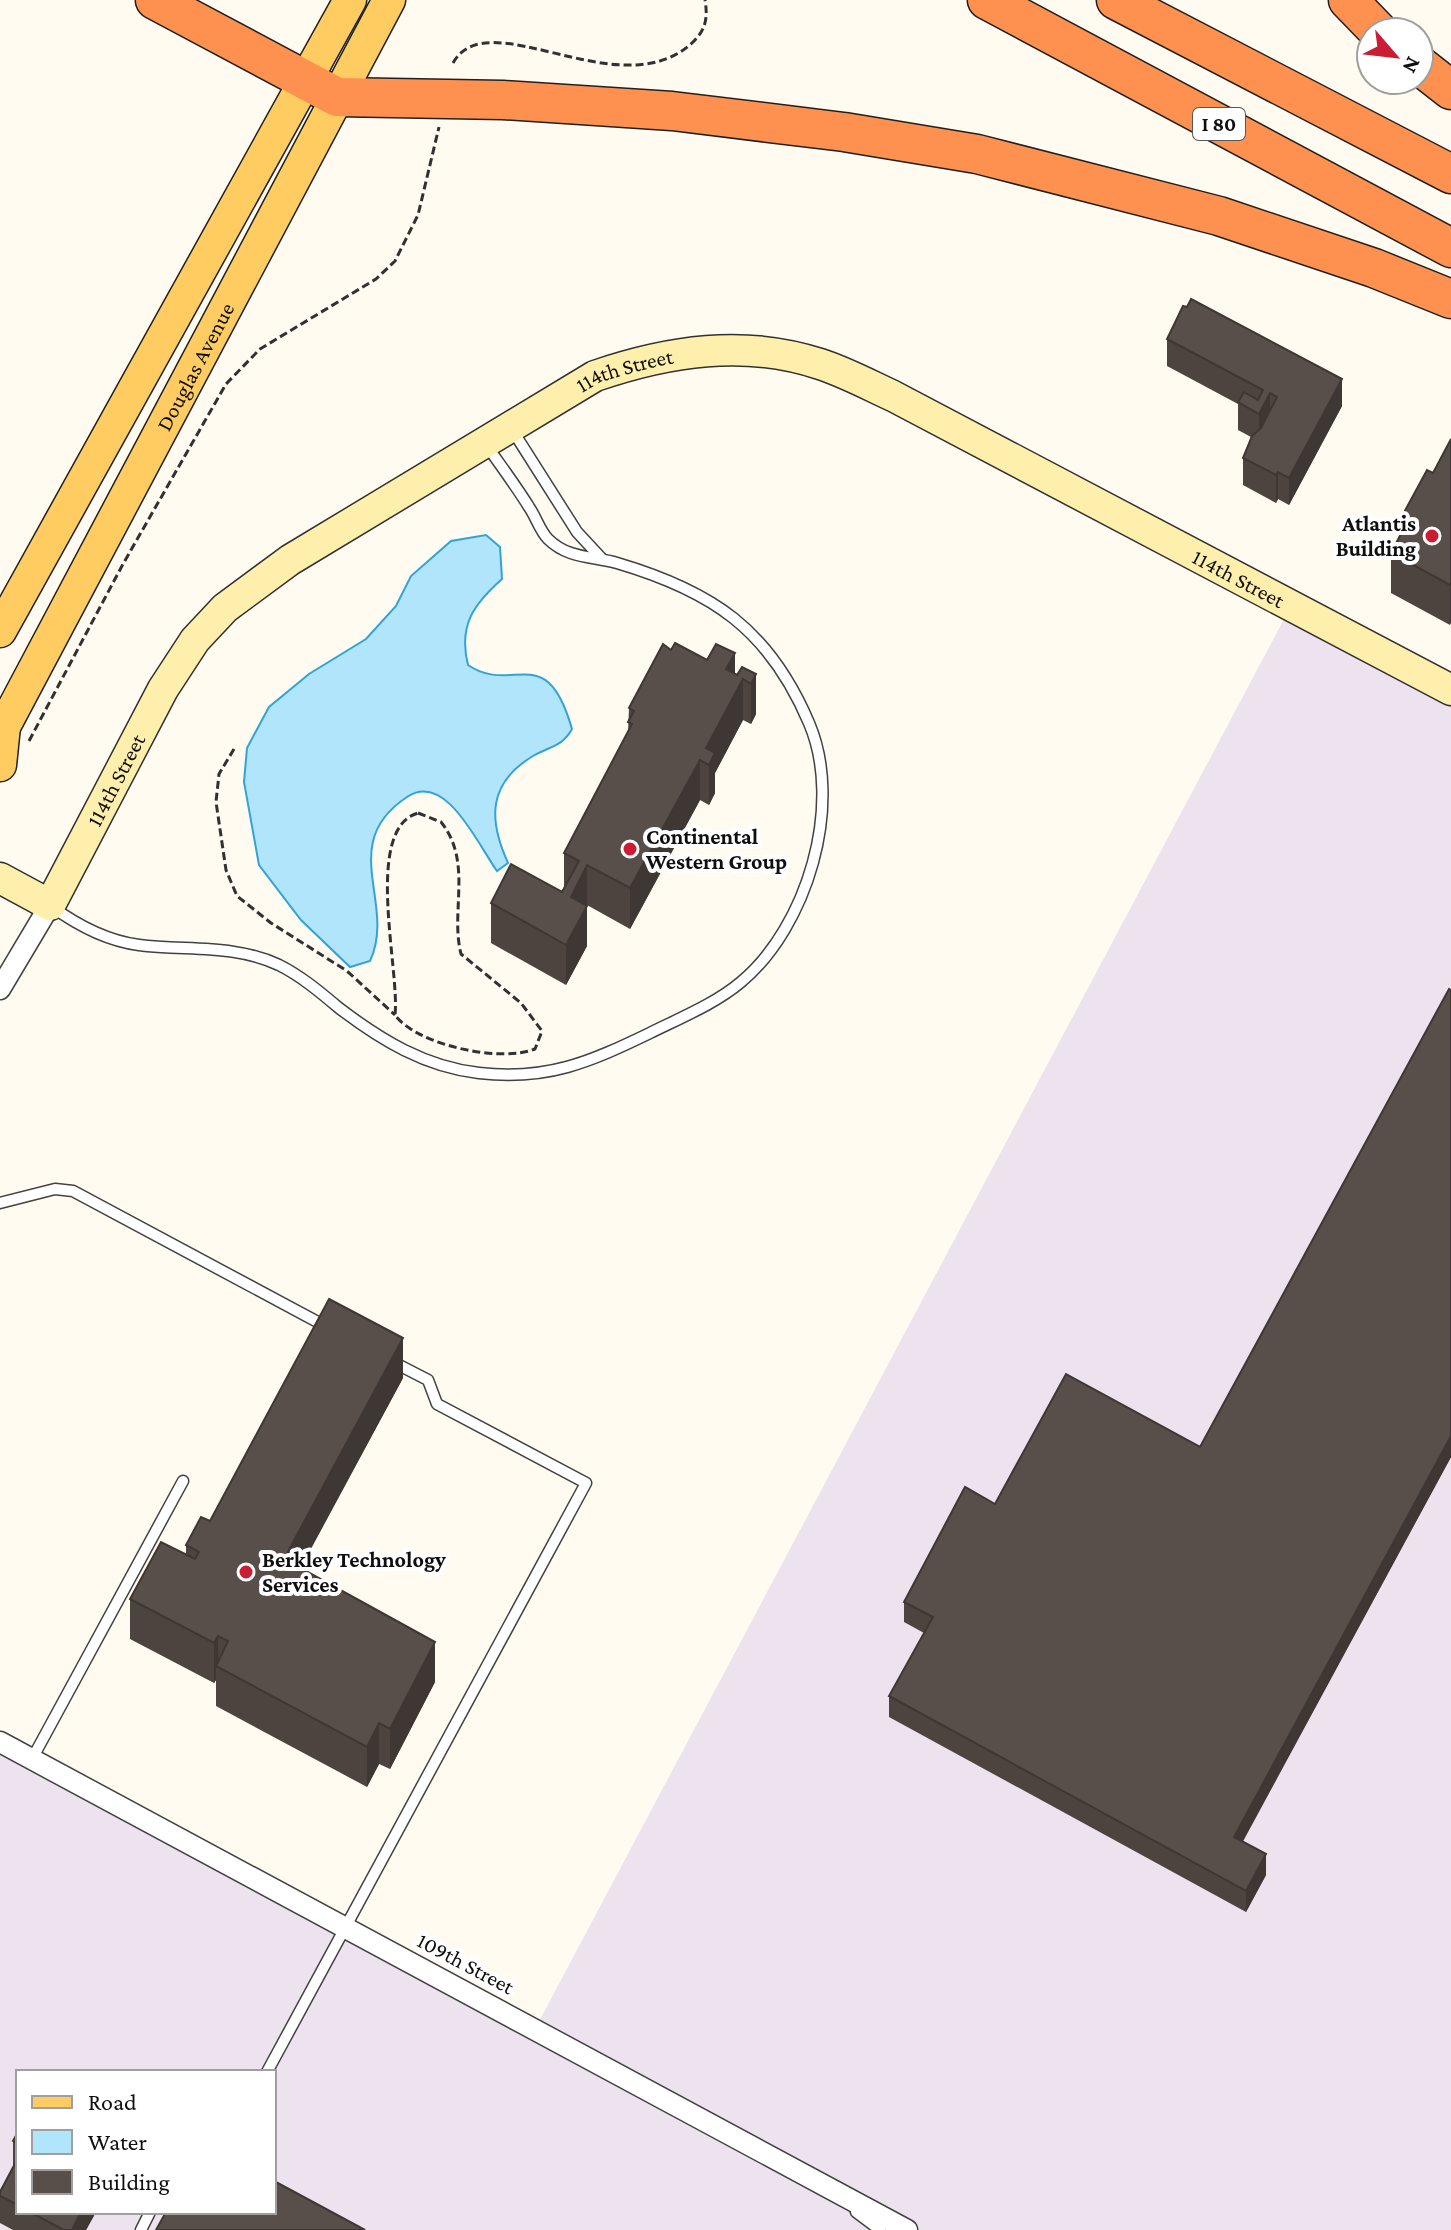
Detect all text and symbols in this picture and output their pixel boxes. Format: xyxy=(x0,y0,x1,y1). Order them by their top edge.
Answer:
north arrow xyxy=(1355,16,1435,96)
text: N xyxy=(1398,53,1427,78)
road number: I 80 xyxy=(1193,108,1245,140)
street label: Douglas Avenue xyxy=(151,298,239,435)
street label: 114th Street xyxy=(571,344,676,398)
place label: Atlantis Building xyxy=(1336,511,1416,561)
marker: Atlantis Building xyxy=(1423,527,1441,545)
street label: 114th Street xyxy=(1188,544,1290,613)
street label: 114th Street xyxy=(81,729,151,831)
place label: Continental Western Group xyxy=(645,824,787,874)
marker: Continental Western Group xyxy=(621,840,639,858)
place label: Berkley Technology Services xyxy=(262,1547,446,1597)
marker: Berkley Technology Services xyxy=(237,1563,255,1581)
street label: 109th Street xyxy=(413,1928,519,2000)
legend xyxy=(16,2070,276,2214)
text: Road xyxy=(88,2088,137,2115)
text: Water xyxy=(88,2128,147,2155)
text: Building xyxy=(88,2168,170,2195)

